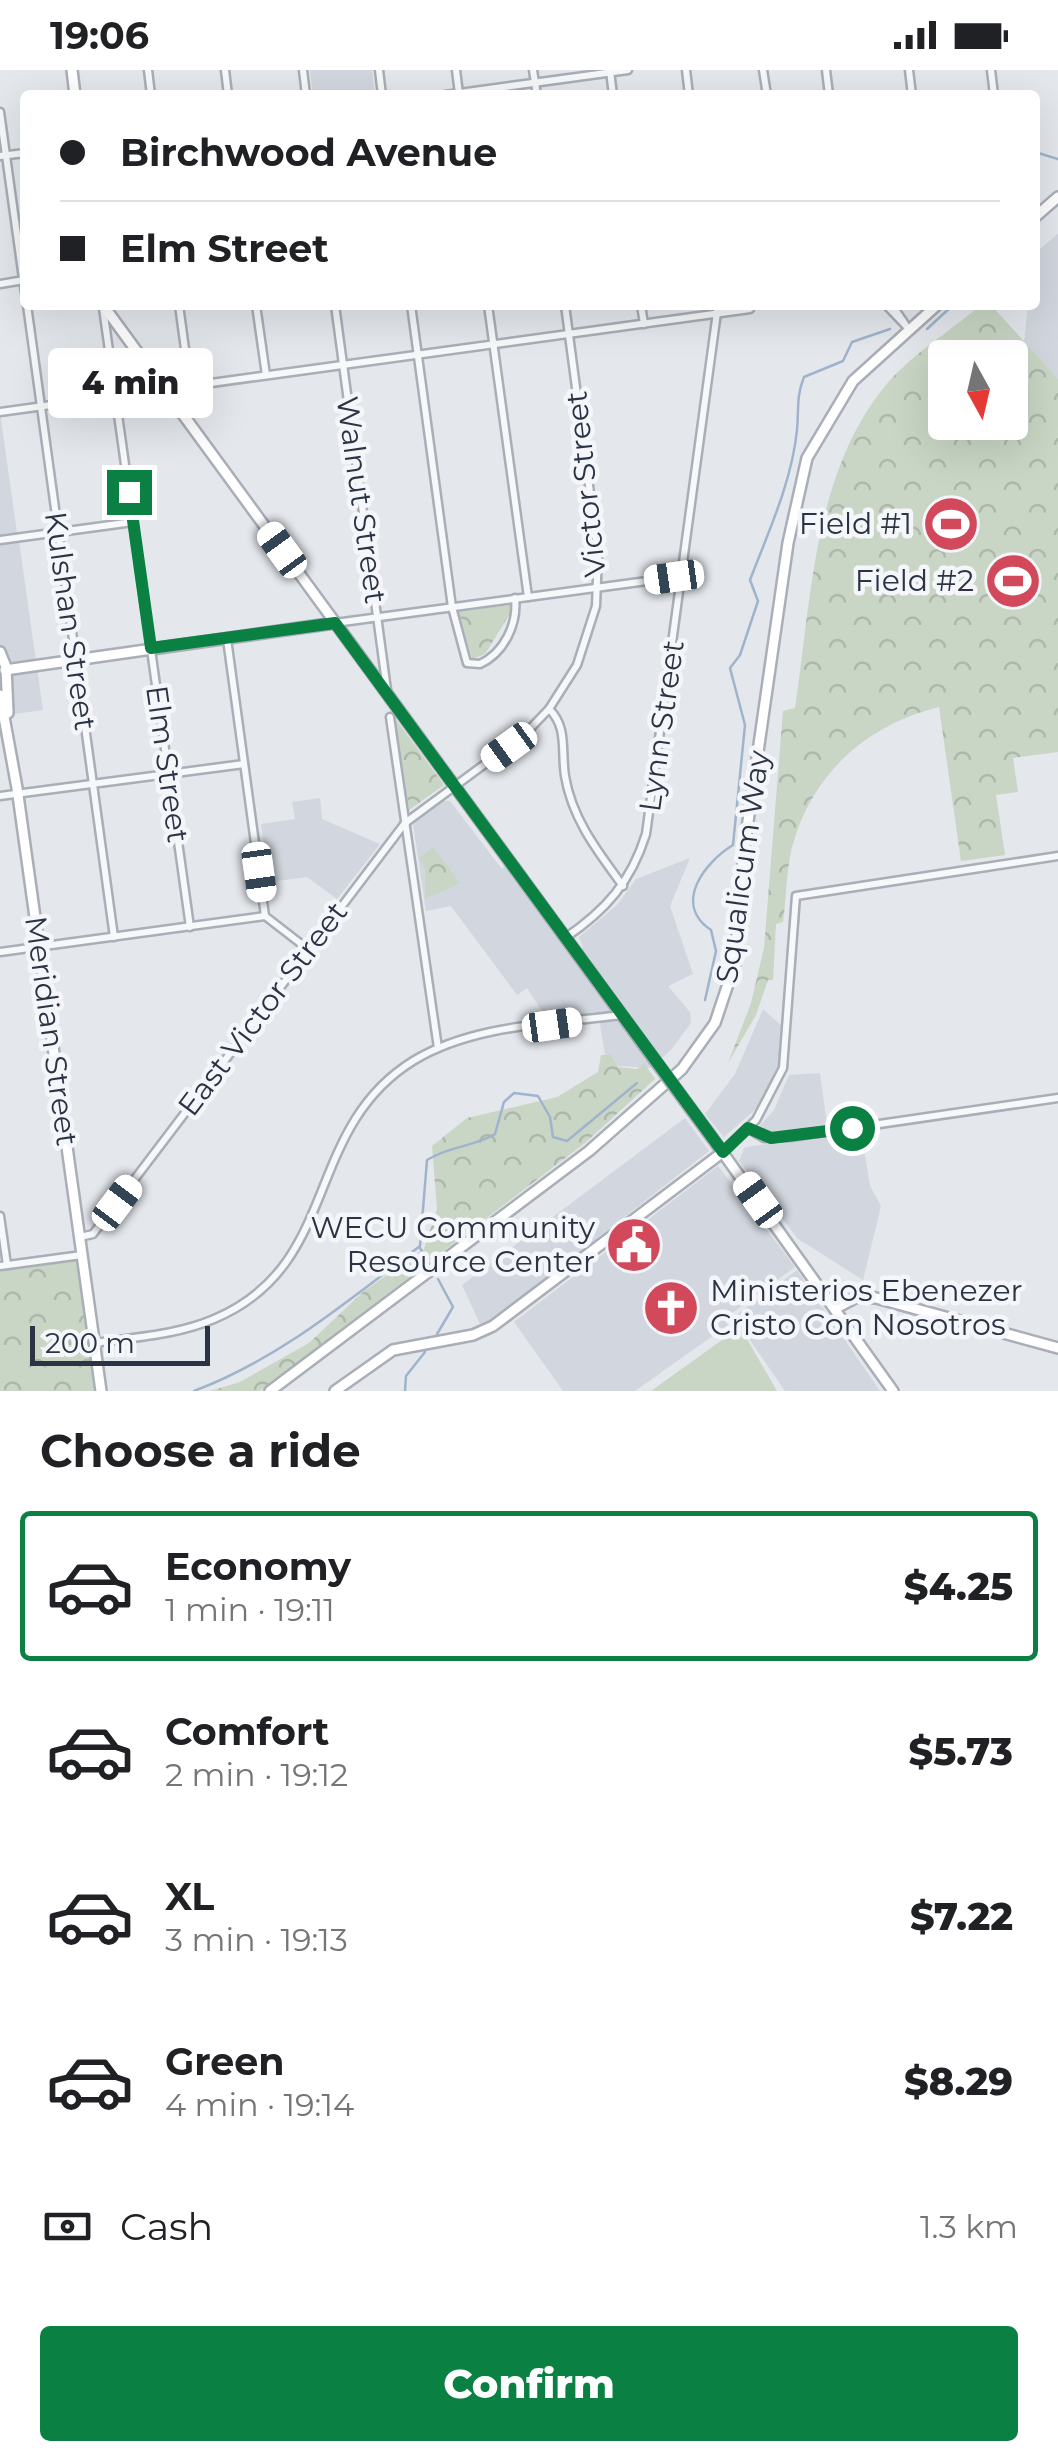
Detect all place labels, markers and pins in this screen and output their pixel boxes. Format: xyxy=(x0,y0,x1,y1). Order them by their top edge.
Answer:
sports icon: Field #1 xyxy=(921,494,981,554)
place label: Field #1 xyxy=(799,505,912,542)
sports icon: Field #2 xyxy=(983,551,1043,611)
place label: Field #2 xyxy=(855,562,974,599)
place label: WECU Community Resource Center xyxy=(311,1209,596,1280)
public building icon: WECU Community Resource Center xyxy=(604,1215,664,1275)
place label: Ministerios Ebenezer Cristo Con Nosotros xyxy=(710,1272,1023,1343)
church icon: Ministerios Ebenezer Cristo Con Nosotros xyxy=(641,1278,701,1338)

